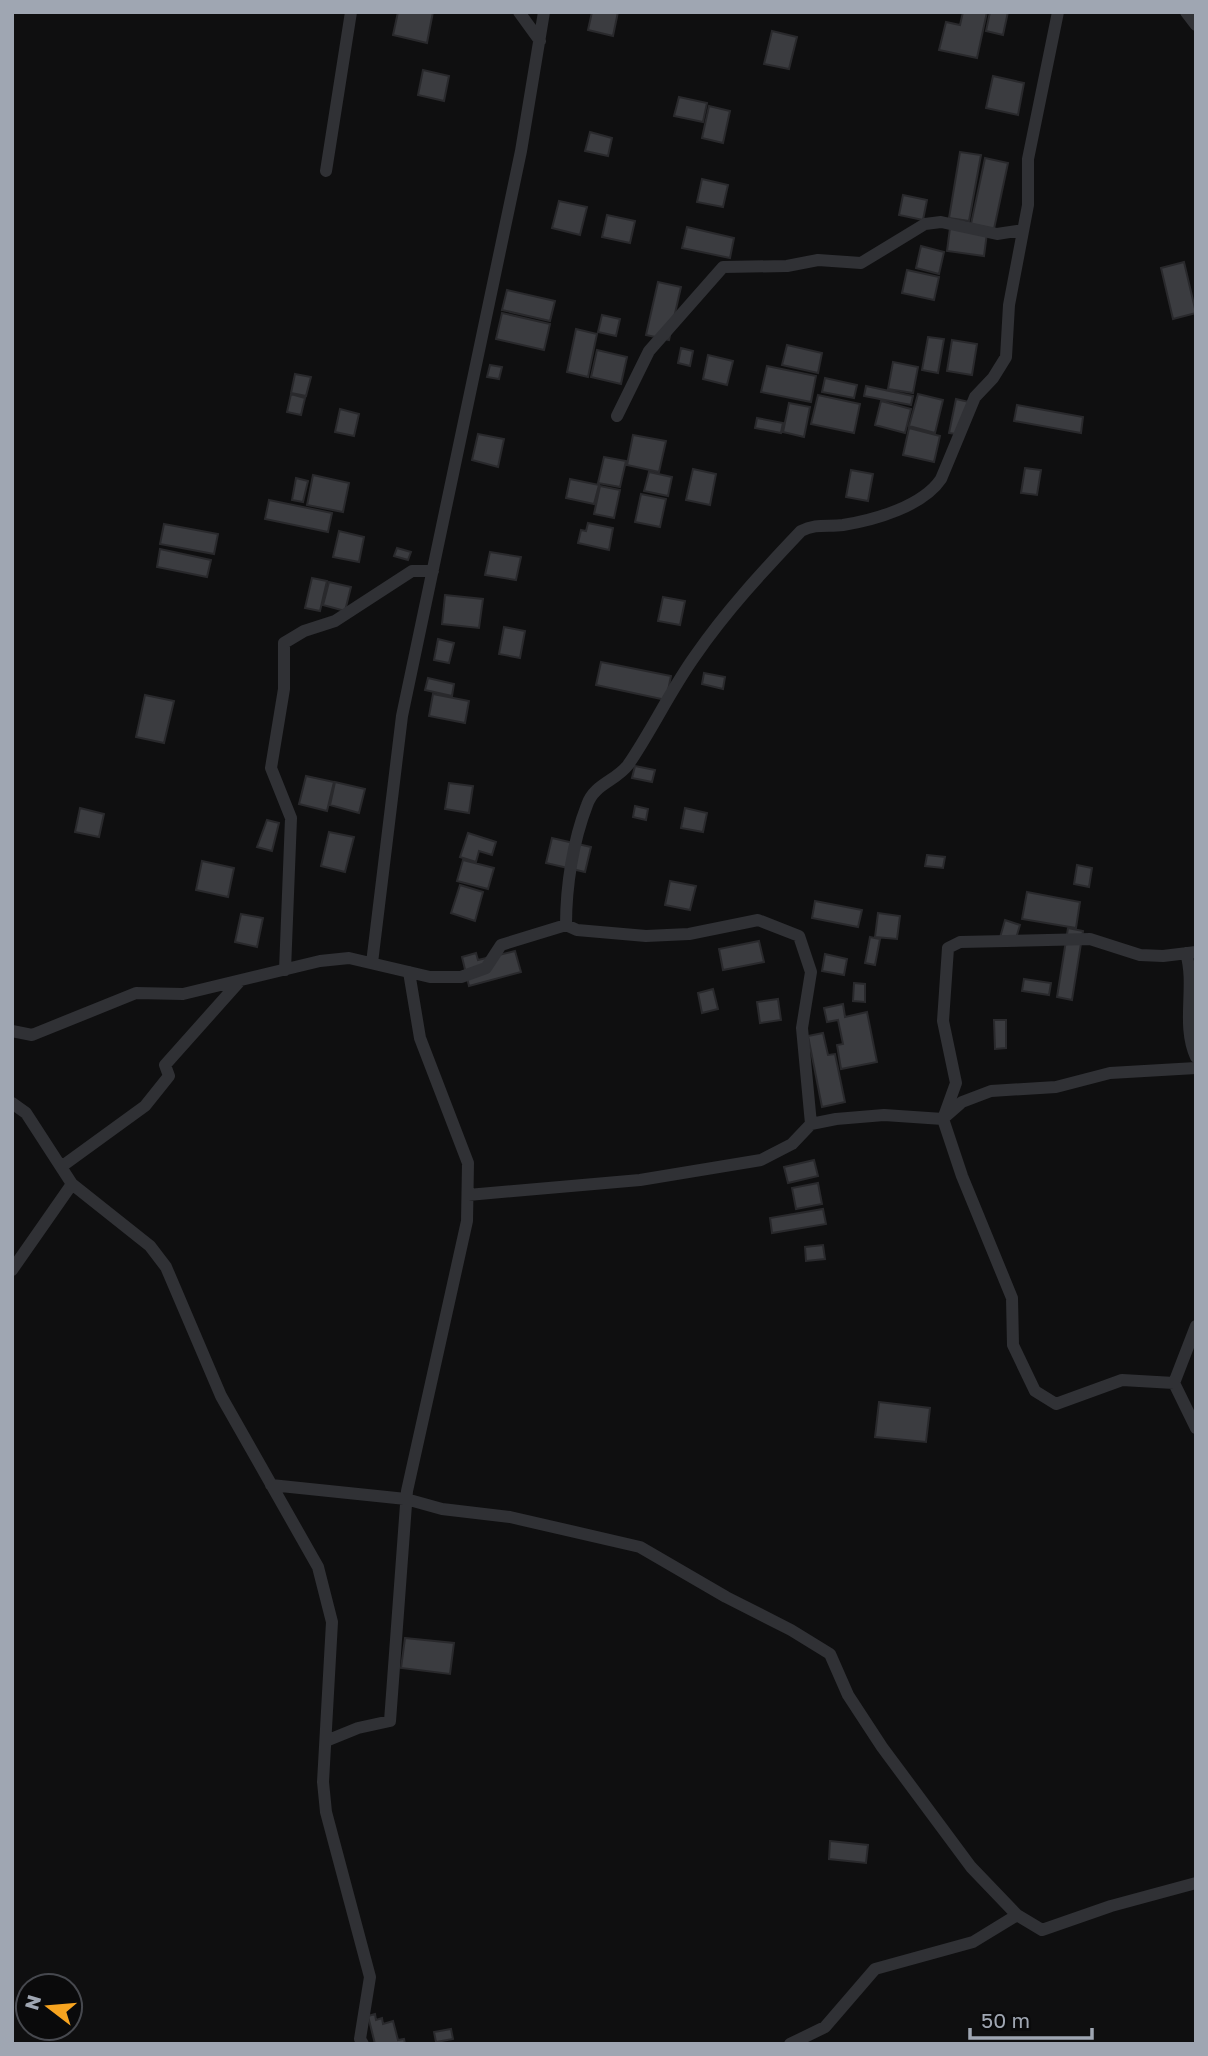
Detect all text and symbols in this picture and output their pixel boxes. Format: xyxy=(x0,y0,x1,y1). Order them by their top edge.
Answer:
north arrow xyxy=(14,1972,84,2042)
text: N xyxy=(19,1992,45,2012)
scale bar xyxy=(970,1996,1092,2040)
text: 50 m xyxy=(981,2007,1030,2033)

